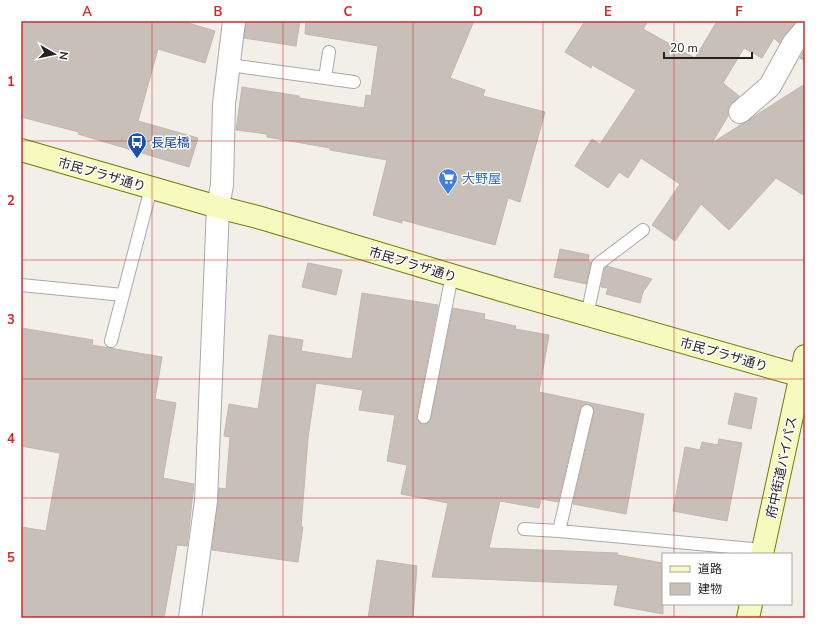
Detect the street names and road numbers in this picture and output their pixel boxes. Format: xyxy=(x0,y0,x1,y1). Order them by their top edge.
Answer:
street label: 市民プラザ通り xyxy=(55,154,148,196)
street label: 市民プラザ通り xyxy=(367,243,459,287)
street label: 市民プラザ通り xyxy=(677,334,770,376)
street label: 府中街道バイパス xyxy=(762,415,802,520)

